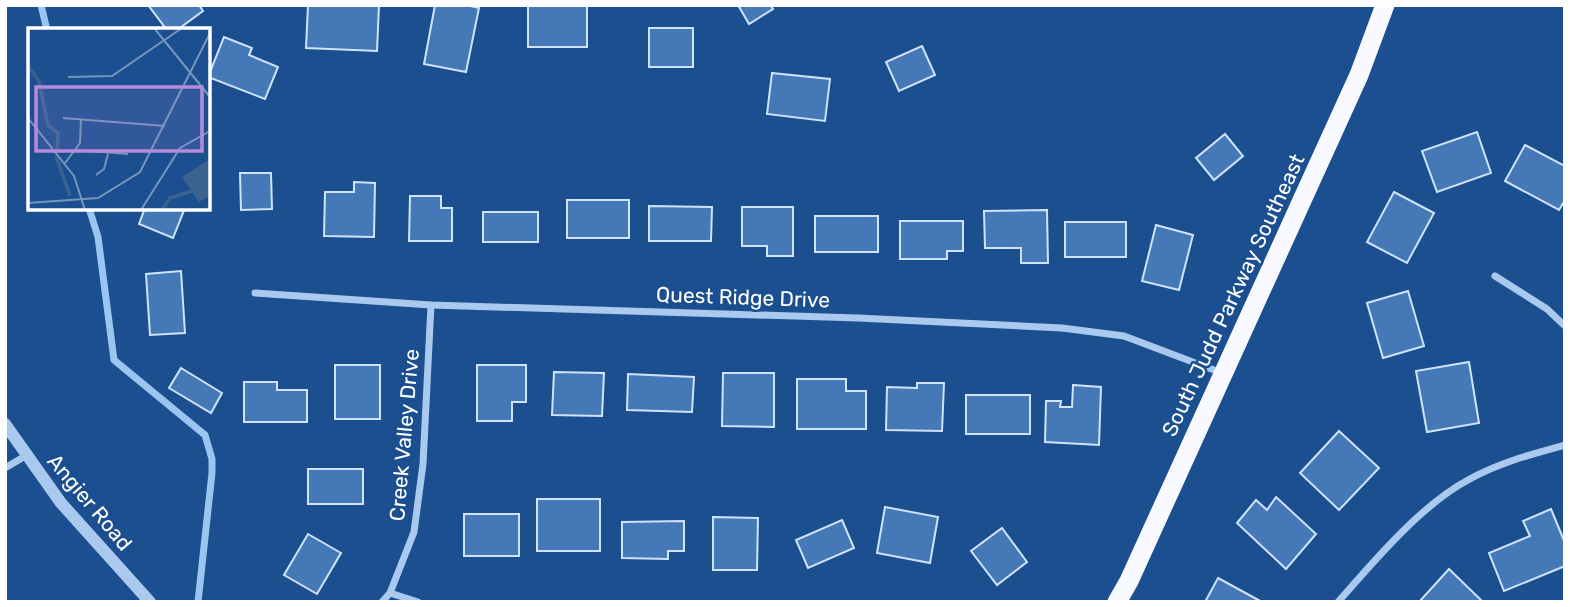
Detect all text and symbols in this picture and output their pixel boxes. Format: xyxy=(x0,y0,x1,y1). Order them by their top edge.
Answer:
inset map xyxy=(28,28,210,210)
street label: South Judd Parkway Southeast xyxy=(1156,150,1310,440)
street label: Quest Ridge Drive xyxy=(656,281,830,313)
street label: Creek Valley Drive xyxy=(384,348,424,522)
street label: Angier Road xyxy=(42,449,138,555)

